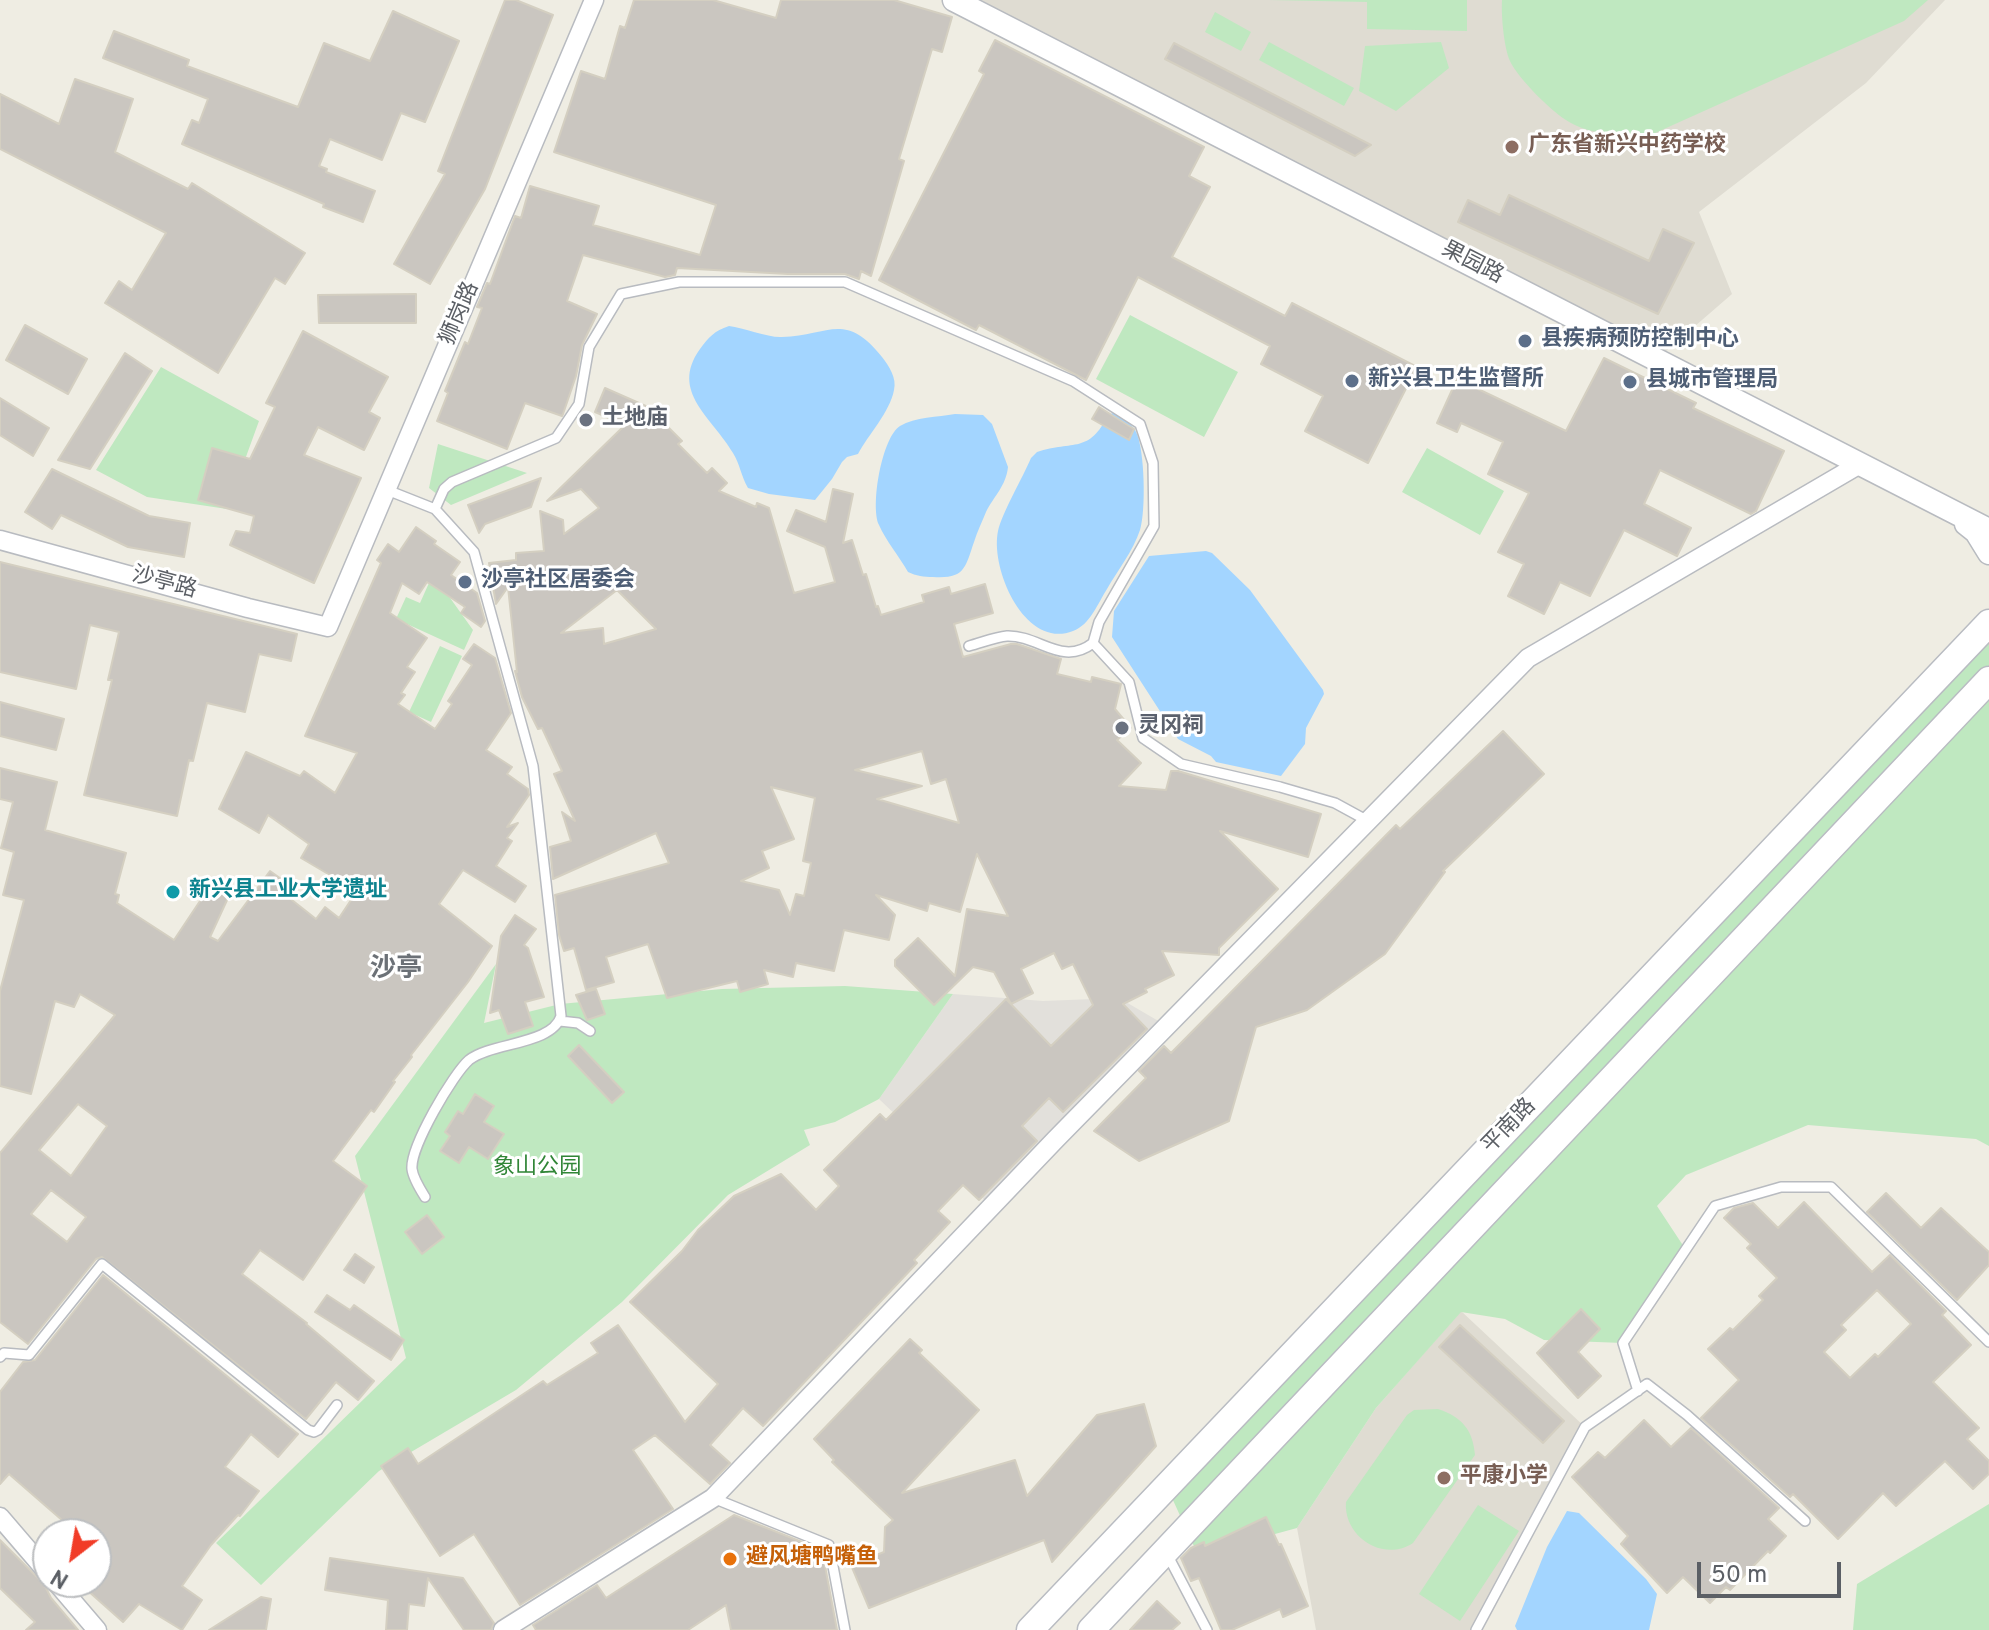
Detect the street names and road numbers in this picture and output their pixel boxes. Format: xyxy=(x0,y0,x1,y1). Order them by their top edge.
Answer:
street label: 果园路 xyxy=(1437,237,1507,291)
street label: 狮岗路 xyxy=(436,278,486,350)
street label: 沙亭路 xyxy=(129,563,199,605)
street label: 平南路 xyxy=(1478,1094,1542,1160)

